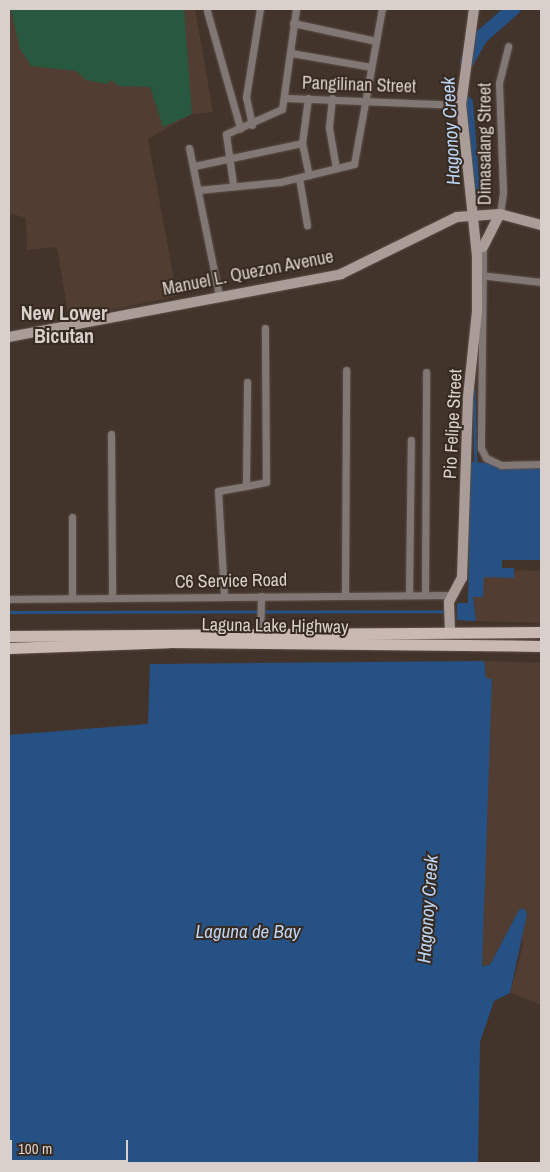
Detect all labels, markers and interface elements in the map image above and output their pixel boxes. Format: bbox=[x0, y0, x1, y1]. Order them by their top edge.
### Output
street label: Pangilinan Street bbox=[302, 72, 416, 98]
water label: Hagonoy Creek bbox=[437, 76, 465, 186]
street label: Dimasalang Street bbox=[474, 83, 496, 205]
street label: Manuel L. Quezon Avenue bbox=[160, 246, 336, 300]
district label: New Lower Bicutan bbox=[21, 301, 107, 348]
street label: Pio Felipe Street bbox=[439, 368, 467, 480]
street label: C6 Service Road bbox=[175, 569, 287, 593]
street label: Laguna Lake Highway bbox=[201, 614, 349, 638]
water label: Hagonoy Creek bbox=[413, 854, 443, 964]
water label: Laguna de Bay bbox=[196, 921, 300, 943]
scale bar bbox=[12, 1130, 130, 1162]
text: 100 m bbox=[18, 1138, 52, 1159]

